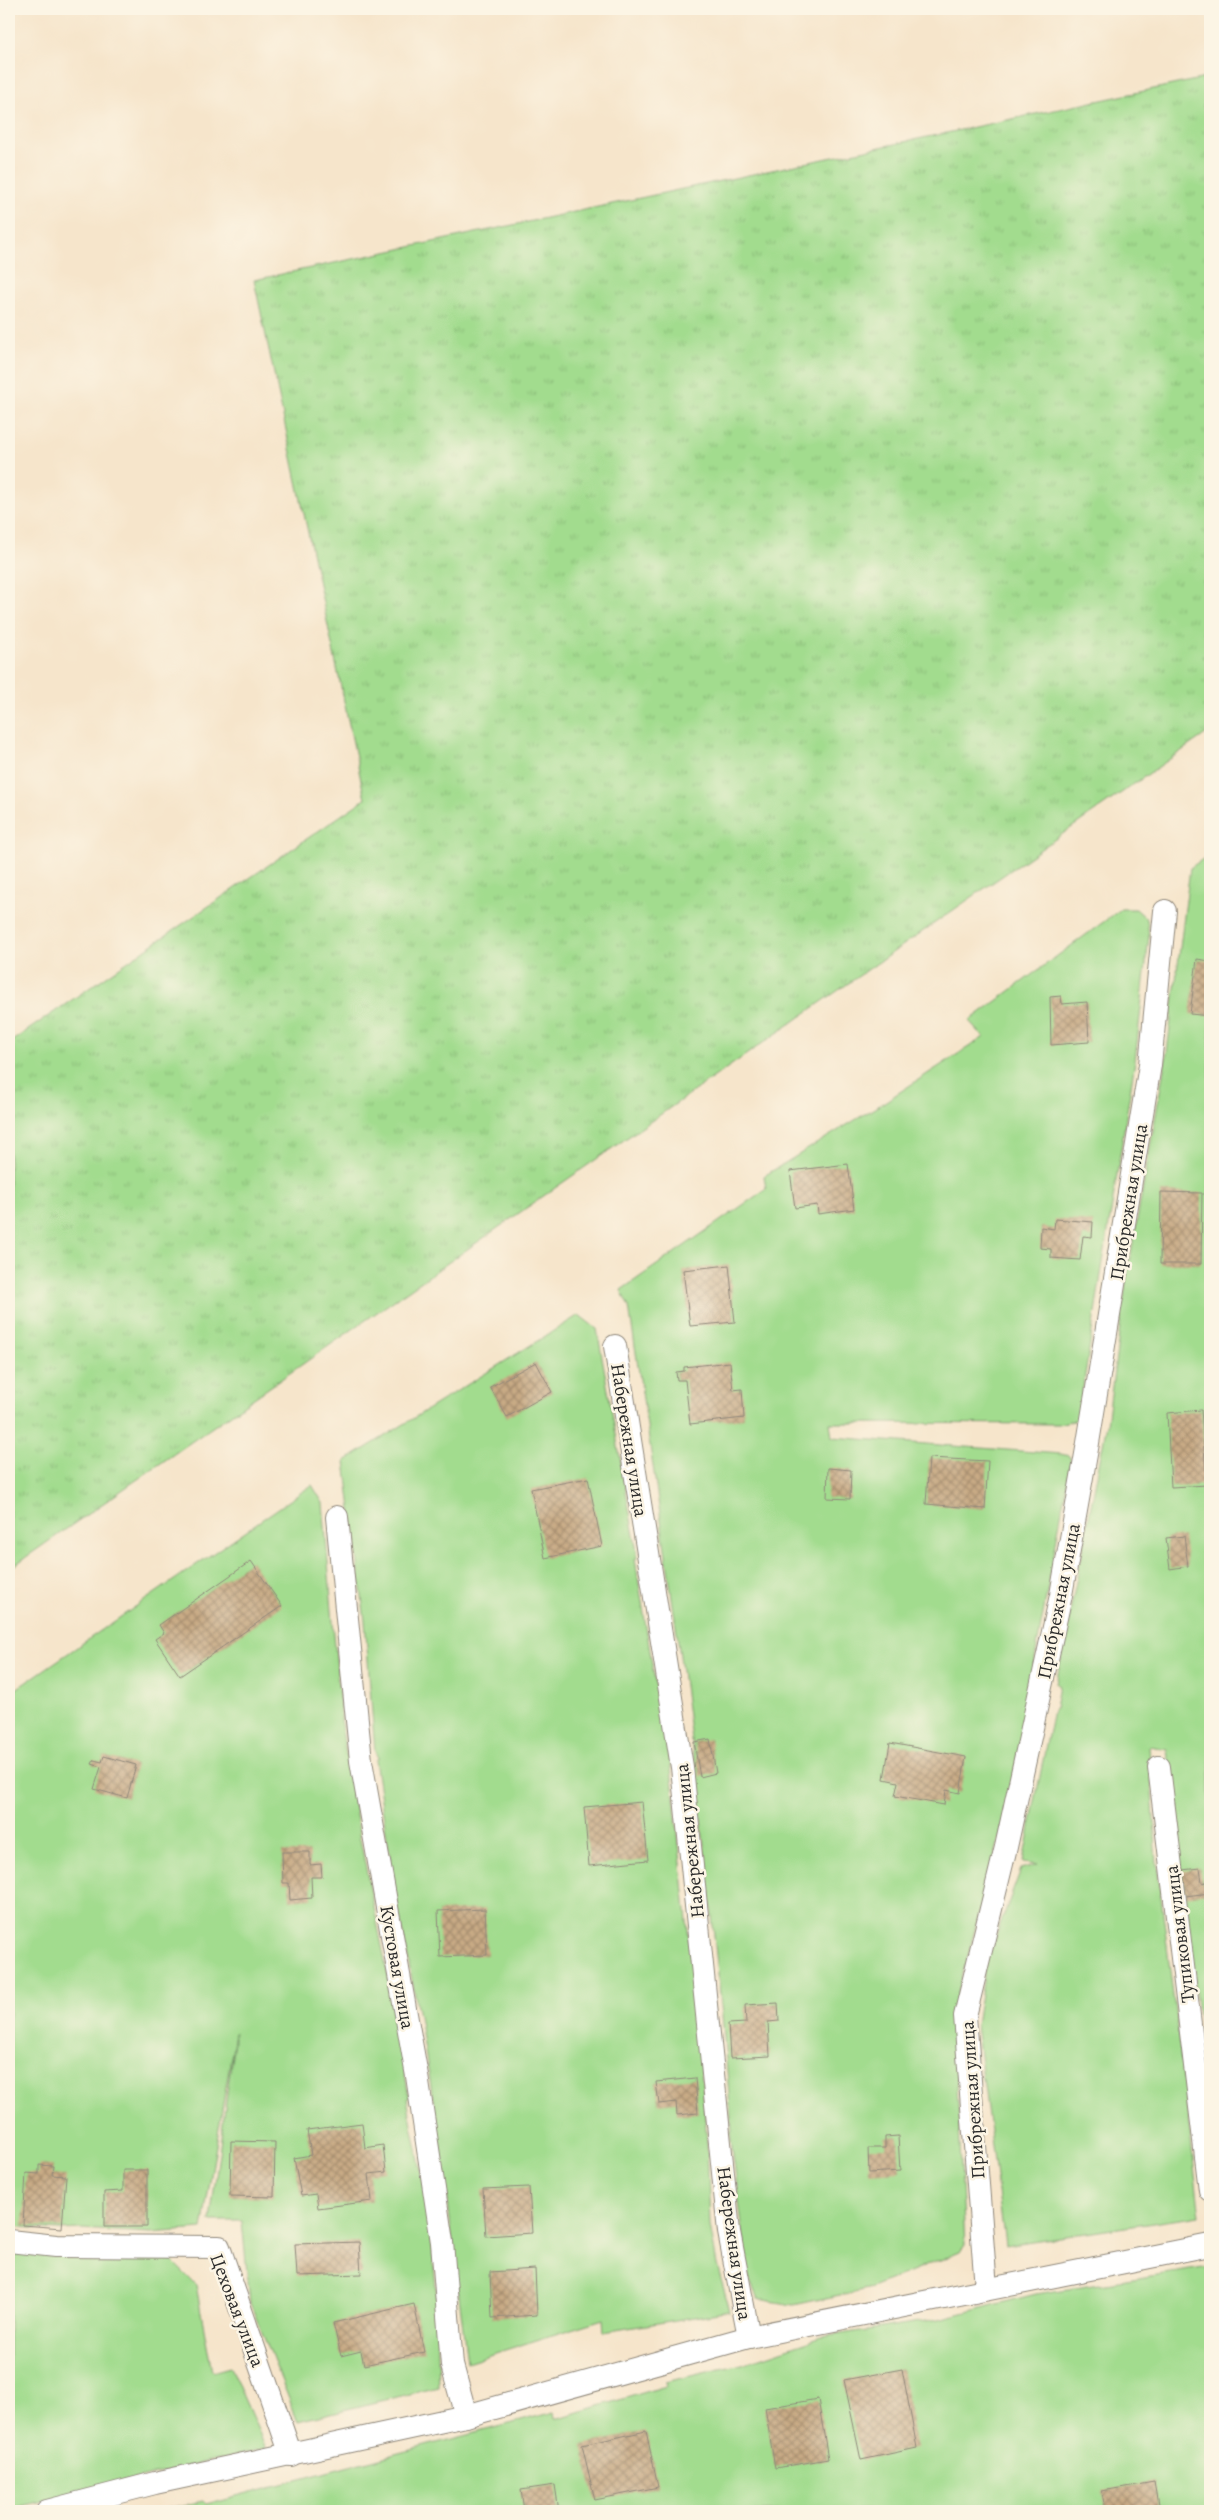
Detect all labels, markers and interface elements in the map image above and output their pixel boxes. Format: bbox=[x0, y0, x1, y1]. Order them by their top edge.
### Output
street label: Прибрежная улица bbox=[1104, 1122, 1154, 1282]
street label: Набережная улица bbox=[604, 1361, 654, 1519]
street label: Прибрежная улица bbox=[1031, 1521, 1087, 1681]
street label: Набережная улица bbox=[669, 1762, 711, 1919]
street label: Тупиковая улица bbox=[1159, 1863, 1201, 2004]
street label: Кустовая улица bbox=[373, 1903, 421, 2031]
street label: Прибрежная улица bbox=[954, 2020, 991, 2180]
street label: Набережная улица bbox=[710, 2164, 758, 2322]
street label: Цеховая улица bbox=[204, 2250, 271, 2371]

